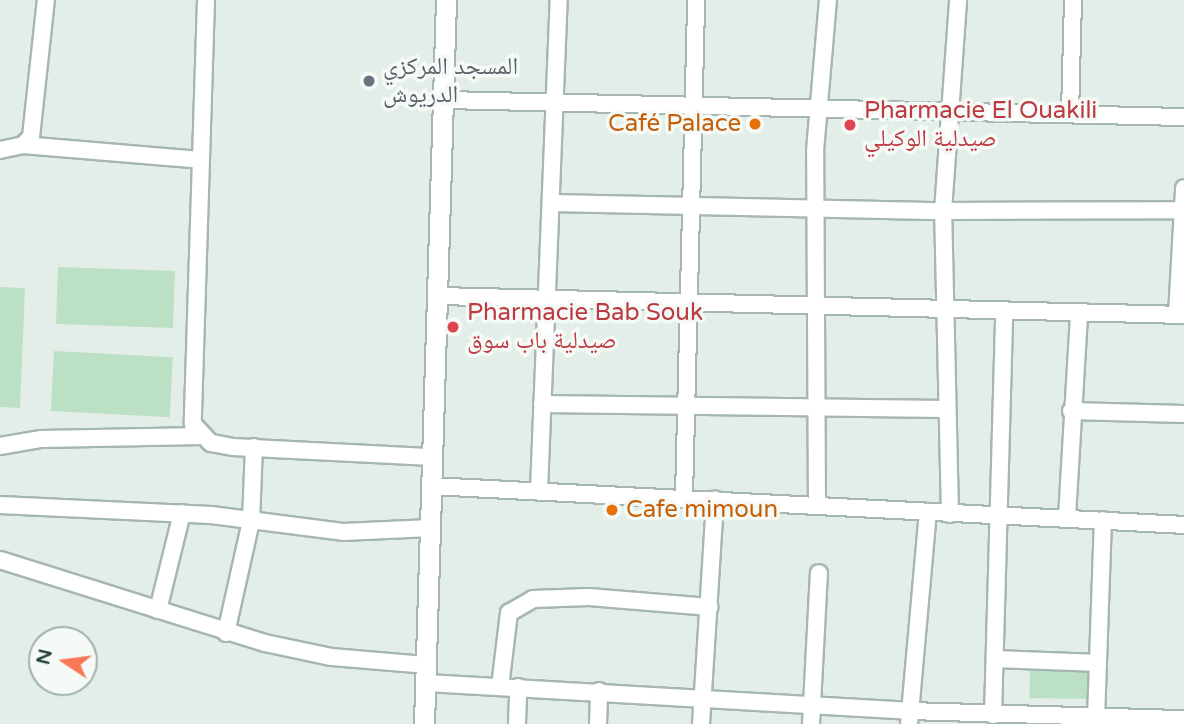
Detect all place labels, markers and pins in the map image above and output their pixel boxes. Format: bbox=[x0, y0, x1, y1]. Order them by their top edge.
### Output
place label: المسجد المركزي الدريوش bbox=[383, 53, 518, 109]
marker: المسجد المركزي الدريوش bbox=[361, 73, 377, 89]
place label: Pharmacie El Ouakili صيدلية الوكيلي bbox=[864, 97, 1097, 153]
place label: Café Palace bbox=[608, 110, 741, 138]
marker: Café Palace bbox=[747, 116, 763, 132]
marker: Pharmacie El Ouakili صيدلية الوكيلي bbox=[842, 117, 858, 133]
place label: Pharmacie Bab Souk صيدلية باب سوق bbox=[467, 299, 703, 355]
marker: Pharmacie Bab Souk صيدلية باب سوق bbox=[445, 319, 461, 335]
place label: Cafe mimoun bbox=[626, 496, 778, 524]
marker: Cafe mimoun bbox=[604, 502, 620, 518]

